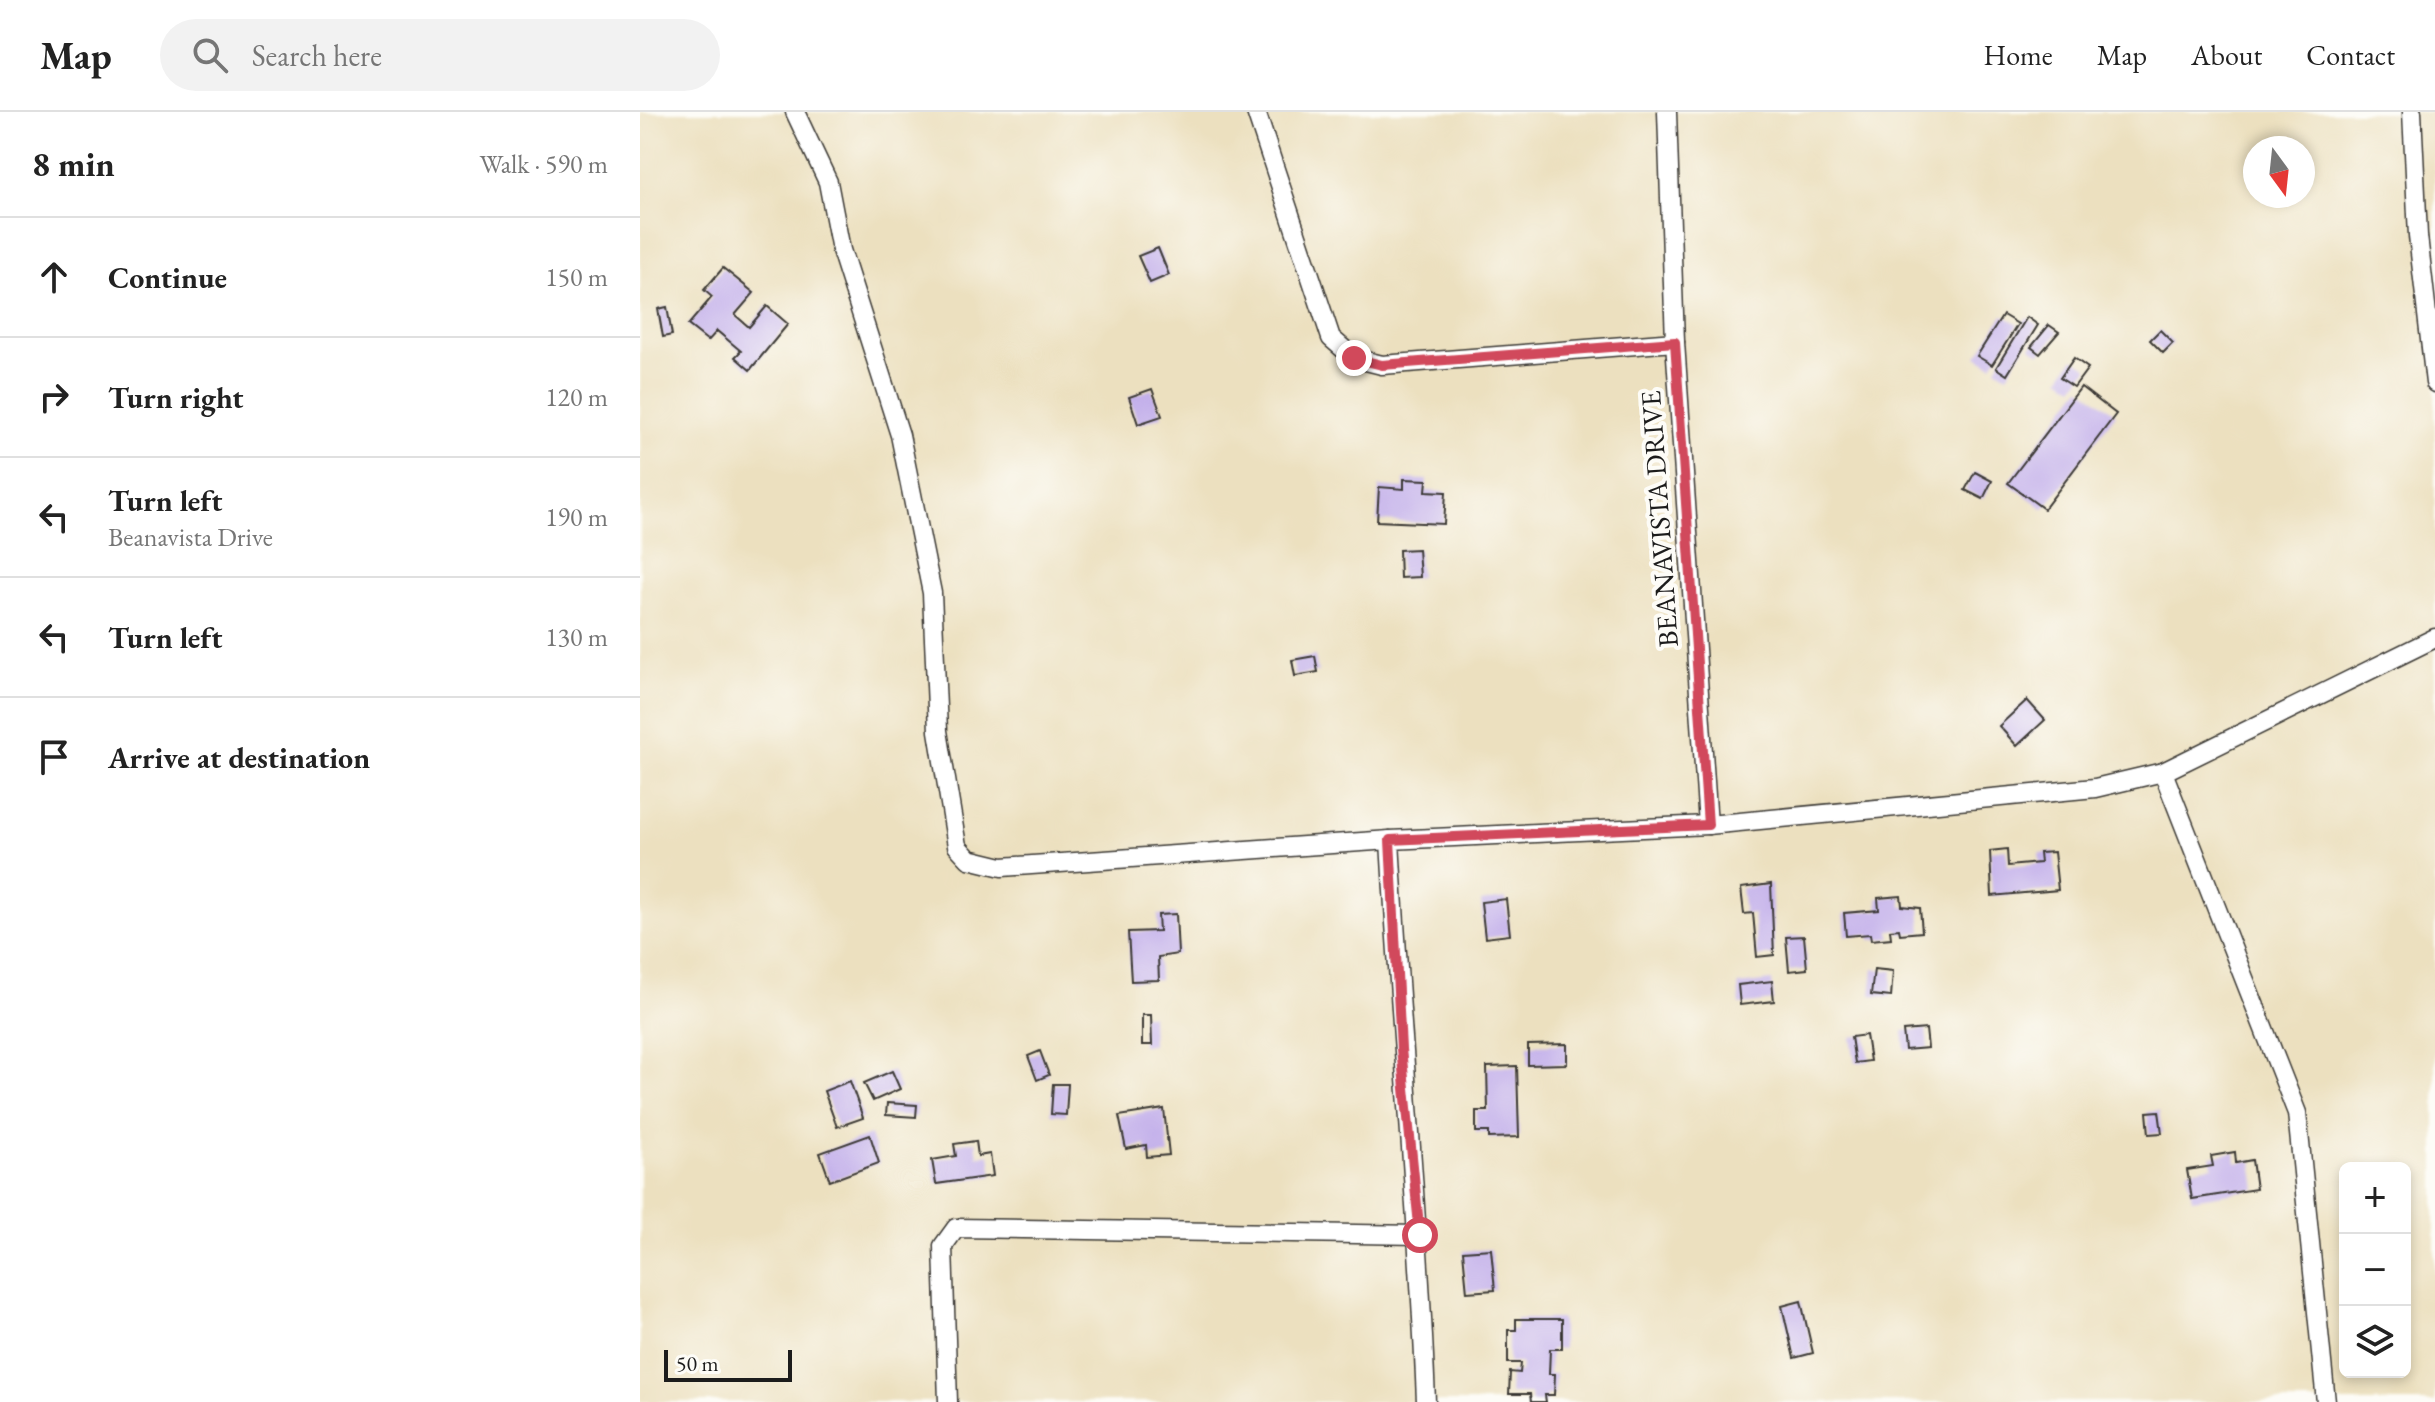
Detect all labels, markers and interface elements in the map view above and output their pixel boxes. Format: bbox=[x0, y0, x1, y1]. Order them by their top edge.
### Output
search box bbox=[160, 19, 720, 91]
text: Map bbox=[40, 31, 112, 80]
icon: search bbox=[188, 33, 232, 77]
text: Search here bbox=[252, 36, 382, 75]
text: Home bbox=[1983, 37, 2053, 73]
text: Map bbox=[2097, 37, 2147, 73]
text: About bbox=[2191, 37, 2262, 73]
text: Contact bbox=[2306, 37, 2395, 73]
north arrow bbox=[2243, 136, 2315, 208]
text: 8 min bbox=[32, 142, 115, 186]
text: Walk · 590 m bbox=[480, 147, 608, 181]
icon: ahead bbox=[32, 255, 76, 299]
text: Continue bbox=[108, 258, 227, 297]
text: 150 m bbox=[545, 260, 608, 294]
route end bbox=[1336, 340, 1372, 376]
icon: right bbox=[32, 375, 76, 419]
text: Turn right bbox=[108, 378, 244, 417]
text: 120 m bbox=[545, 380, 608, 414]
street label: BEANAVISTA DRIVE bbox=[1632, 389, 1686, 649]
text: Turn left bbox=[108, 481, 222, 520]
icon: left bbox=[32, 495, 76, 539]
text: 190 m bbox=[545, 500, 608, 534]
text: Beanavista Drive bbox=[108, 520, 273, 554]
icon: left bbox=[32, 615, 76, 659]
text: Turn left bbox=[108, 618, 222, 657]
text: 130 m bbox=[545, 620, 608, 654]
icon: arrive bbox=[32, 735, 76, 779]
text: Arrive at destination bbox=[108, 738, 370, 777]
map controls bbox=[2339, 1162, 2411, 1378]
button: + bbox=[2339, 1162, 2411, 1234]
route start bbox=[1402, 1217, 1438, 1253]
button: − bbox=[2339, 1234, 2411, 1306]
button: layers bbox=[2339, 1306, 2411, 1378]
scale bar bbox=[664, 1346, 792, 1382]
text: 50 m bbox=[676, 1349, 719, 1378]

